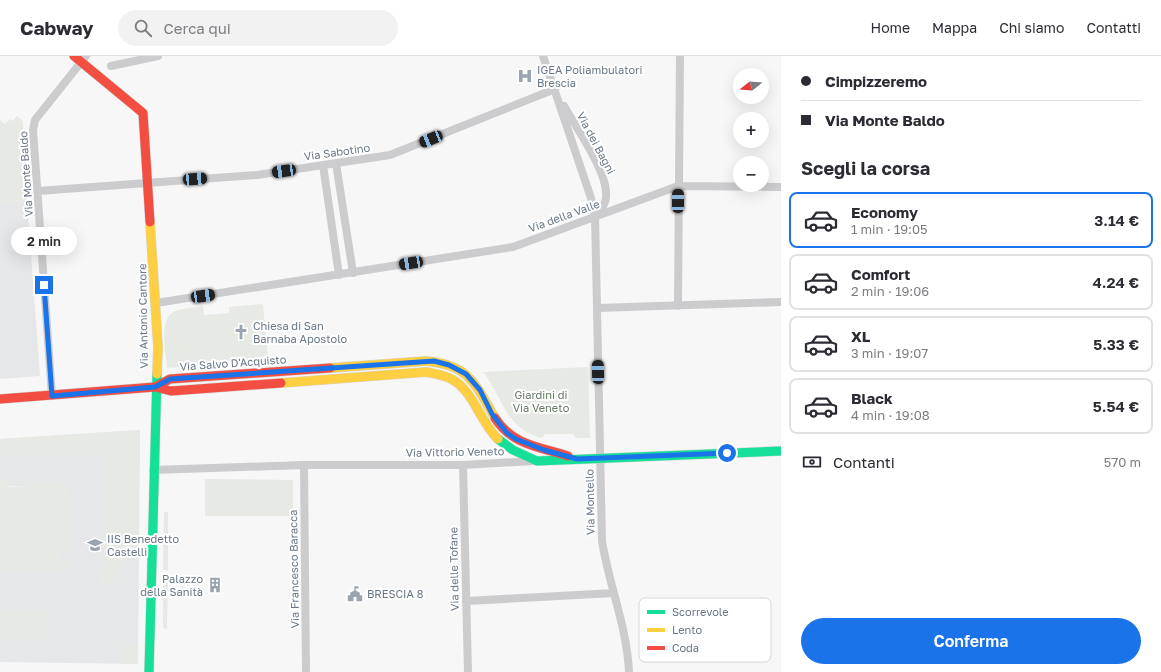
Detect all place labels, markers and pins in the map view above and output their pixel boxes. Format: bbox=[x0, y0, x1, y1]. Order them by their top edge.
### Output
place label: IGEA Poliambulatori Brescia bbox=[537, 63, 642, 89]
hospital icon: IGEA Poliambulatori Brescia bbox=[516, 67, 534, 85]
place label: Chiesa di San Barnaba Apostolo bbox=[253, 319, 348, 345]
church icon: Chiesa di San Barnaba Apostolo bbox=[232, 323, 250, 341]
place label: IIS Benedetto Castelli bbox=[107, 532, 179, 558]
school or university icon: IIS Benedetto Castelli bbox=[86, 536, 104, 554]
place label: Palazzo della Sanità bbox=[140, 572, 203, 598]
building icon: Palazzo della Sanità bbox=[206, 576, 224, 594]
public building icon: BRESCIA 8 bbox=[346, 585, 364, 603]
place label: BRESCIA 8 bbox=[367, 587, 424, 600]

